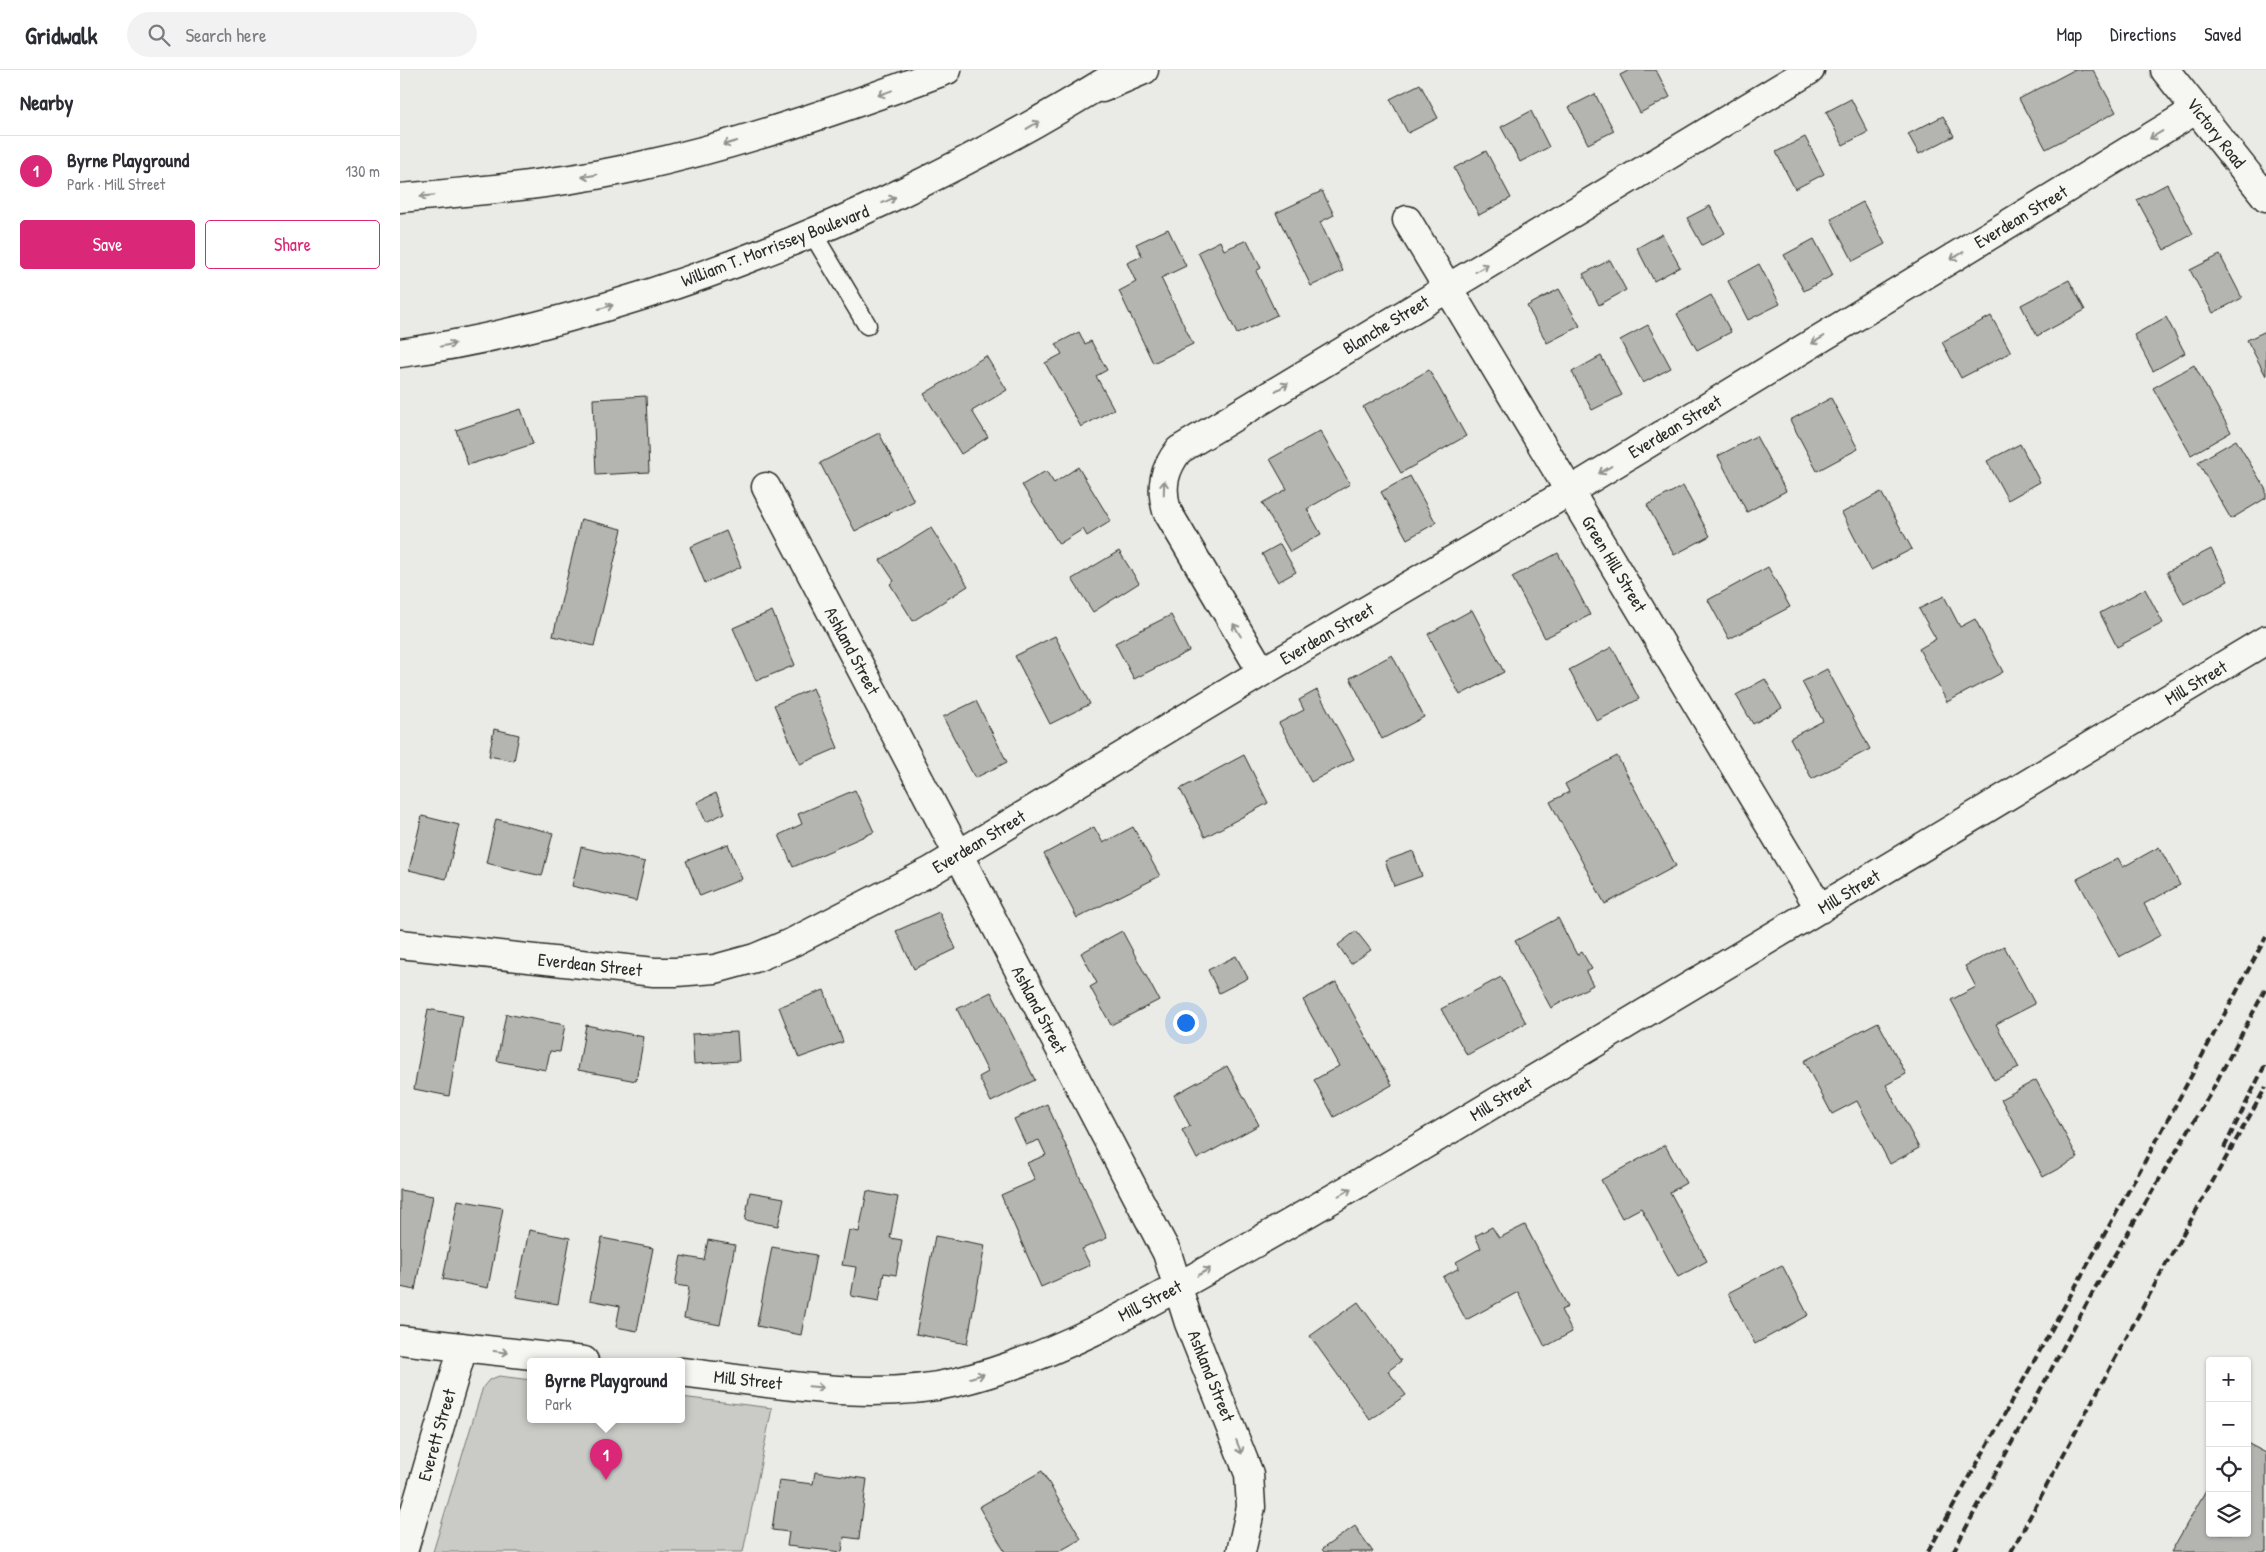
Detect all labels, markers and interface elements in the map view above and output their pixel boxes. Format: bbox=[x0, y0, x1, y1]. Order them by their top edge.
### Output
search box bbox=[127, 12, 477, 57]
text: Gridwalk bbox=[25, 19, 97, 51]
icon: search bbox=[145, 21, 173, 49]
text: Search here bbox=[185, 22, 267, 48]
text: Map bbox=[2057, 22, 2082, 47]
text: Directions bbox=[2110, 22, 2176, 47]
text: Saved bbox=[2204, 22, 2241, 47]
text: Nearby bbox=[20, 88, 73, 117]
one-way arrow bbox=[877, 89, 893, 98]
street label: Victory Road bbox=[2181, 92, 2252, 173]
one-way arrow bbox=[1025, 120, 1039, 130]
one-way arrow bbox=[2149, 130, 2163, 140]
one-way arrow bbox=[722, 138, 738, 148]
text: Byrne Playground bbox=[67, 147, 189, 173]
text: 1 bbox=[33, 160, 39, 182]
text: 130 m bbox=[345, 160, 380, 182]
one-way arrow bbox=[581, 171, 597, 181]
text: Park · Mill Street bbox=[67, 173, 165, 195]
street label: Everdean Street bbox=[1969, 178, 2073, 254]
one-way arrow bbox=[420, 191, 436, 200]
one-way arrow bbox=[881, 195, 896, 204]
street label: William T. Morrissey Boulevard bbox=[677, 198, 872, 293]
button: Save bbox=[20, 220, 195, 269]
button: Share bbox=[205, 220, 380, 269]
one-way arrow bbox=[1951, 251, 1965, 261]
one-way arrow bbox=[1474, 262, 1488, 272]
street label: Blanche Street bbox=[1338, 288, 1434, 360]
one-way arrow bbox=[598, 301, 614, 311]
one-way arrow bbox=[1812, 336, 1826, 346]
one-way arrow bbox=[440, 340, 456, 350]
one-way arrow bbox=[1275, 382, 1289, 392]
street label: Everdean Street bbox=[1623, 388, 1727, 464]
one-way arrow bbox=[1598, 466, 1612, 476]
one-way arrow bbox=[1159, 480, 1168, 496]
street label: Green Hill Street bbox=[1576, 511, 1653, 617]
street label: Everdean Street bbox=[1275, 596, 1379, 671]
street label: Ashland Street bbox=[819, 602, 886, 700]
one-way arrow bbox=[1231, 624, 1241, 638]
street label: Mill Street bbox=[2160, 654, 2232, 711]
street label: Everdean Street bbox=[927, 803, 1031, 879]
street label: Mill Street bbox=[1813, 863, 1885, 920]
street label: Everdean Street bbox=[537, 947, 644, 982]
street label: Ashland Street bbox=[1006, 961, 1073, 1059]
your location bbox=[1173, 1010, 1199, 1036]
street label: Mill Street bbox=[1465, 1070, 1537, 1127]
one-way arrow bbox=[1337, 1186, 1352, 1196]
one-way arrow bbox=[1196, 1267, 1211, 1277]
street label: Mill Street bbox=[1114, 1273, 1187, 1327]
street label: Ashland Street bbox=[1182, 1326, 1241, 1426]
one-way arrow bbox=[492, 1347, 508, 1357]
map controls bbox=[2206, 1357, 2251, 1537]
button: + bbox=[2206, 1357, 2251, 1402]
popup bbox=[527, 1358, 685, 1423]
street label: Mill Street bbox=[713, 1363, 784, 1396]
text: Byrne Playground bbox=[545, 1367, 667, 1393]
one-way arrow bbox=[969, 1371, 985, 1381]
one-way arrow bbox=[808, 1382, 824, 1392]
street label: Everett Street bbox=[411, 1385, 462, 1484]
text: Park bbox=[545, 1393, 572, 1415]
button: − bbox=[2206, 1402, 2251, 1447]
pin: 1 bbox=[590, 1439, 622, 1480]
one-way arrow bbox=[1235, 1439, 1244, 1454]
button: locate bbox=[2206, 1447, 2251, 1492]
button: layers bbox=[2206, 1492, 2251, 1537]

